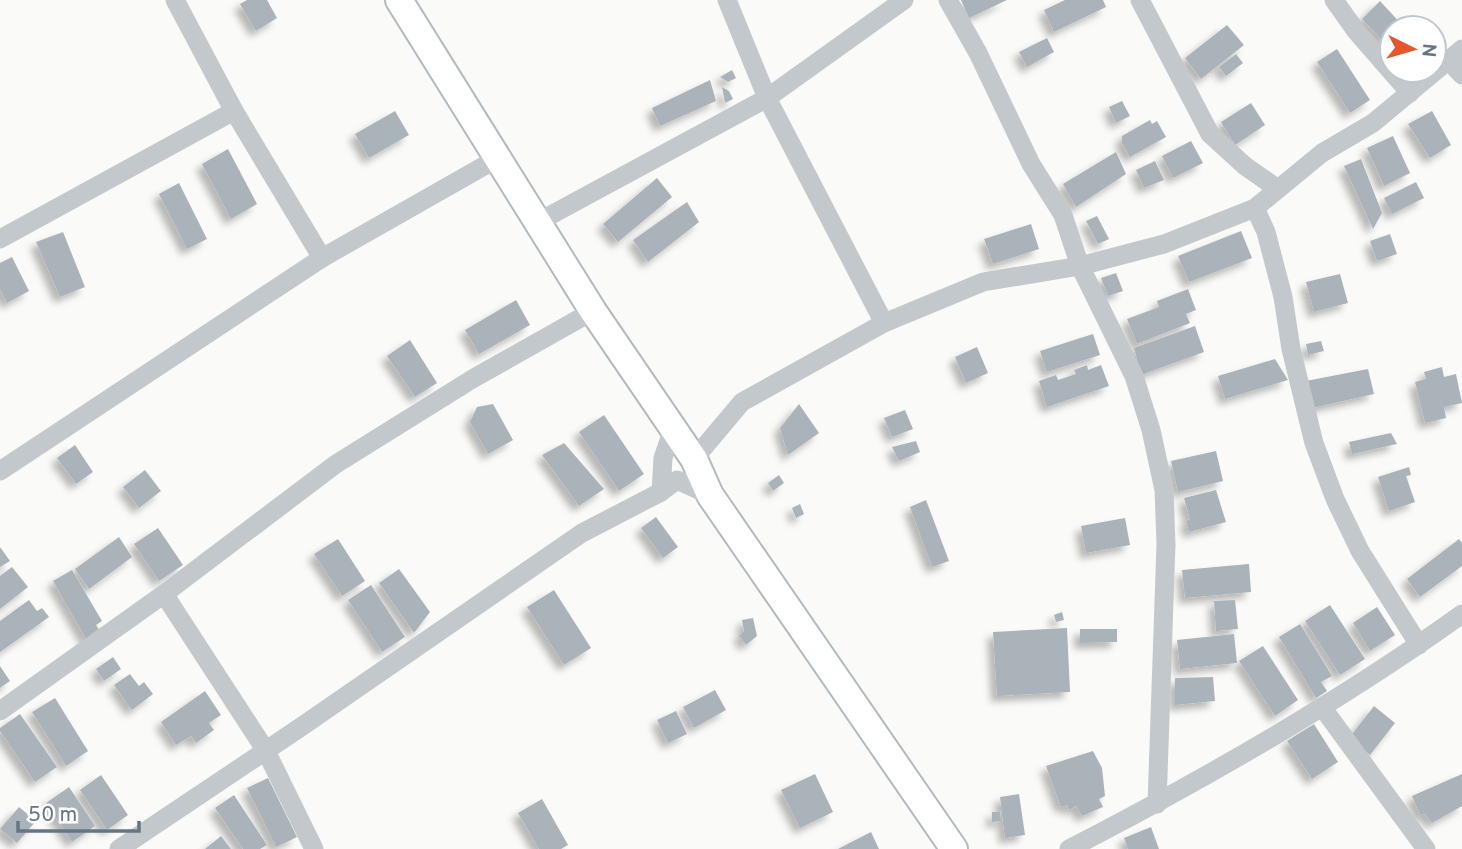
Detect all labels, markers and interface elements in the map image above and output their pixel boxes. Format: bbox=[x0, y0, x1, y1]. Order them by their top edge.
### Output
north arrow bbox=[1378, 14, 1448, 84]
text: N bbox=[1415, 42, 1440, 58]
scale bar bbox=[18, 790, 138, 834]
text: 50 m bbox=[28, 802, 77, 829]

